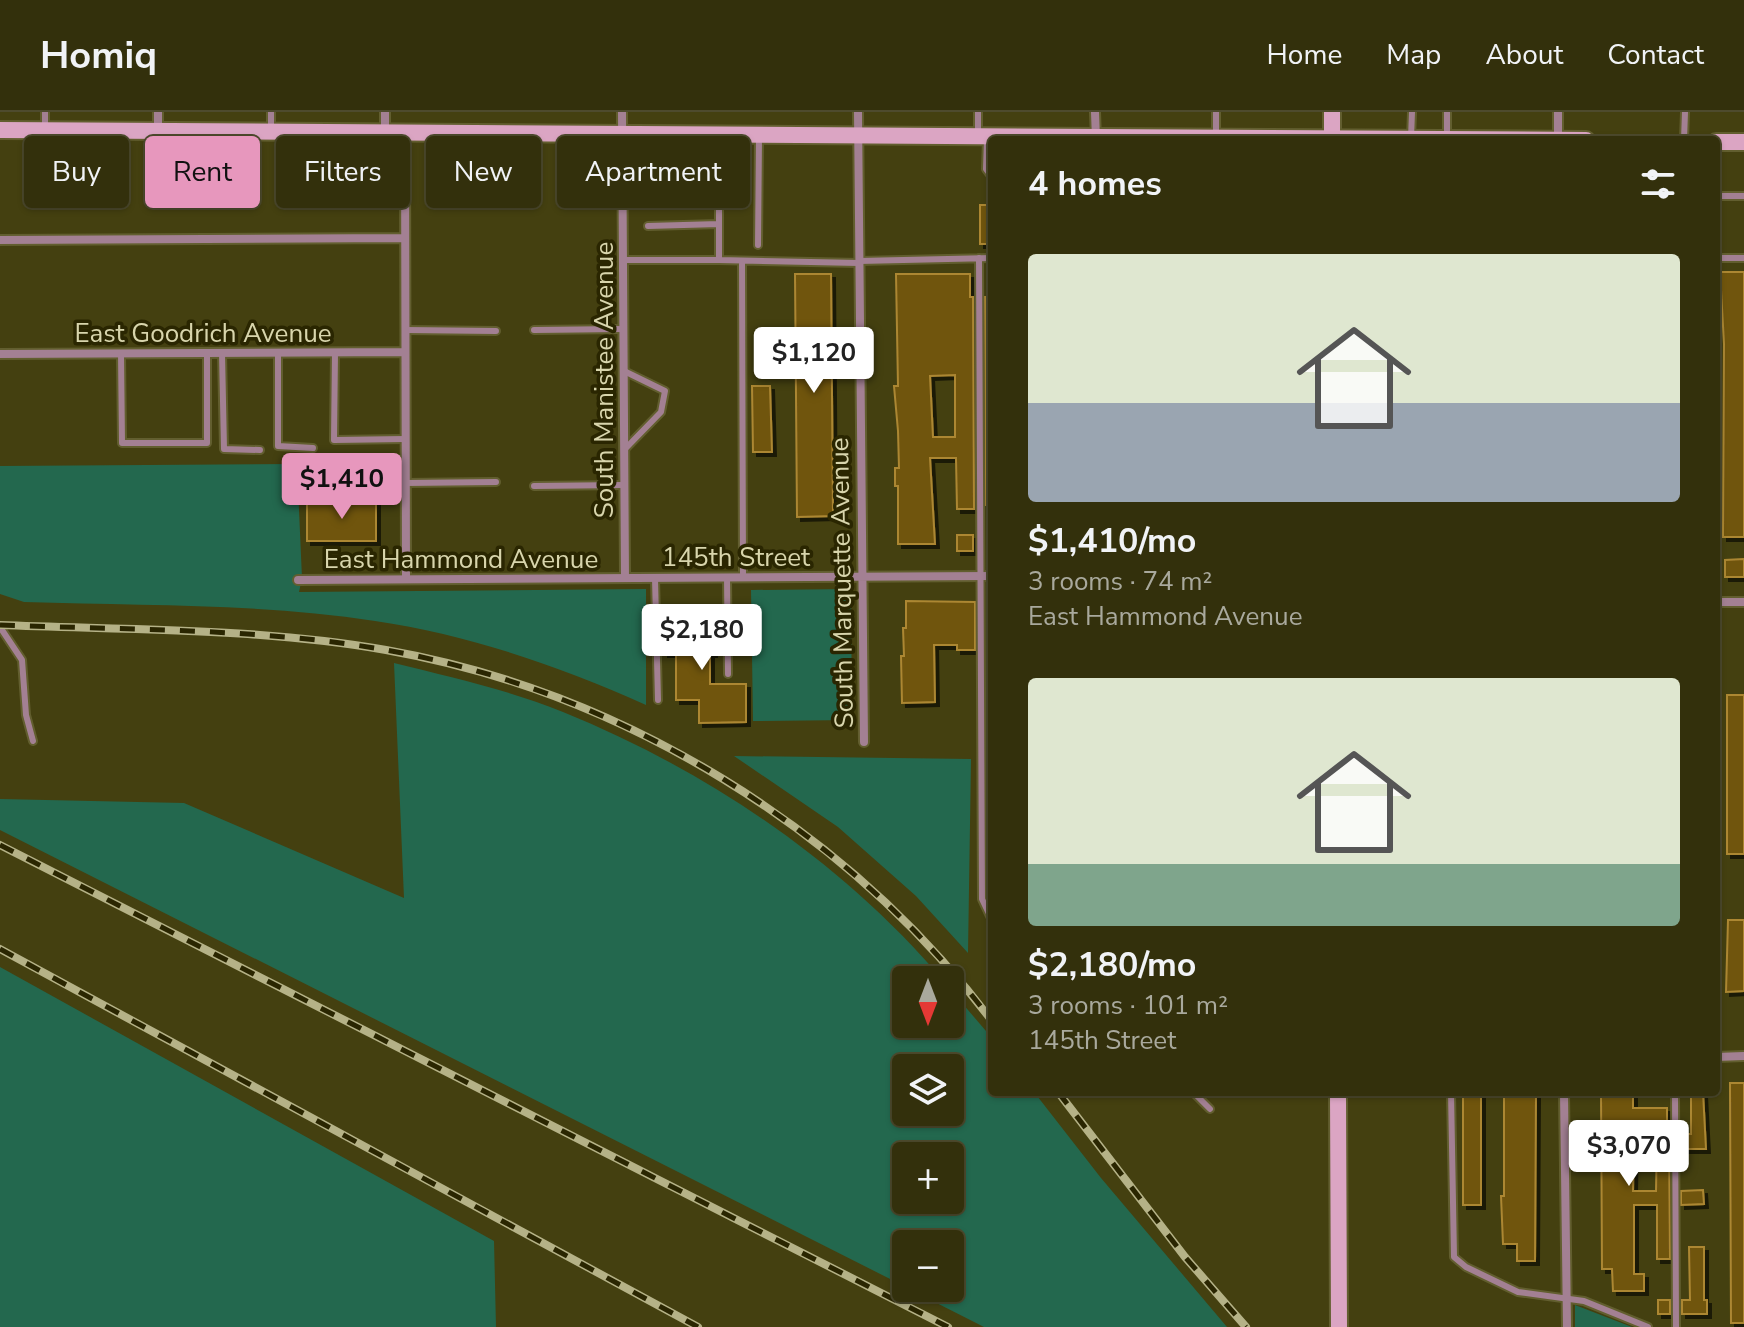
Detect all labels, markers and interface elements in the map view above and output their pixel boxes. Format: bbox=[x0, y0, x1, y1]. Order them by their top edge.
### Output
text: Homiq bbox=[40, 30, 157, 81]
text: Home bbox=[1267, 36, 1342, 74]
text: Map bbox=[1386, 36, 1441, 74]
text: About bbox=[1485, 36, 1563, 74]
text: Contact bbox=[1607, 36, 1704, 74]
chip: Buy bbox=[24, 136, 129, 208]
chip: Rent bbox=[145, 136, 260, 208]
chip: Filters bbox=[276, 136, 410, 208]
chip: New bbox=[426, 136, 541, 208]
chip: Apartment bbox=[557, 136, 750, 208]
text: 4 homes bbox=[1028, 161, 1162, 207]
icon: filters bbox=[1636, 162, 1680, 206]
street label: South Manistee Avenue bbox=[587, 242, 622, 518]
icon: home bbox=[1282, 306, 1426, 450]
street label: East Goodrich Avenue bbox=[74, 316, 332, 351]
pin: $1,120 bbox=[749, 327, 879, 395]
text: $1,120 bbox=[772, 335, 856, 370]
street label: South Marquette Avenue bbox=[822, 437, 862, 729]
pin: $1,410 bbox=[277, 453, 407, 521]
text: $1,410 bbox=[300, 461, 384, 496]
text: $1,410/mo bbox=[1028, 518, 1196, 564]
street label: 145th Street bbox=[662, 540, 811, 575]
street label: East Hammond Avenue bbox=[324, 542, 598, 577]
text: 3 rooms · 74 m² bbox=[1028, 564, 1212, 599]
text: East Hammond Avenue bbox=[1028, 599, 1303, 634]
pin: $2,180 bbox=[637, 604, 767, 672]
text: $2,180 bbox=[660, 612, 744, 647]
icon: home bbox=[1282, 730, 1426, 874]
text: $2,180/mo bbox=[1028, 942, 1196, 988]
north arrow bbox=[892, 966, 964, 1038]
map controls bbox=[892, 966, 964, 1302]
text: 3 rooms · 101 m² bbox=[1028, 988, 1228, 1023]
text: 145th Street bbox=[1028, 1023, 1176, 1058]
button: layers bbox=[892, 1054, 964, 1126]
pin: $3,070 bbox=[1564, 1120, 1694, 1188]
text: $3,070 bbox=[1587, 1128, 1671, 1163]
button: + bbox=[892, 1142, 964, 1214]
button: − bbox=[892, 1230, 964, 1302]

